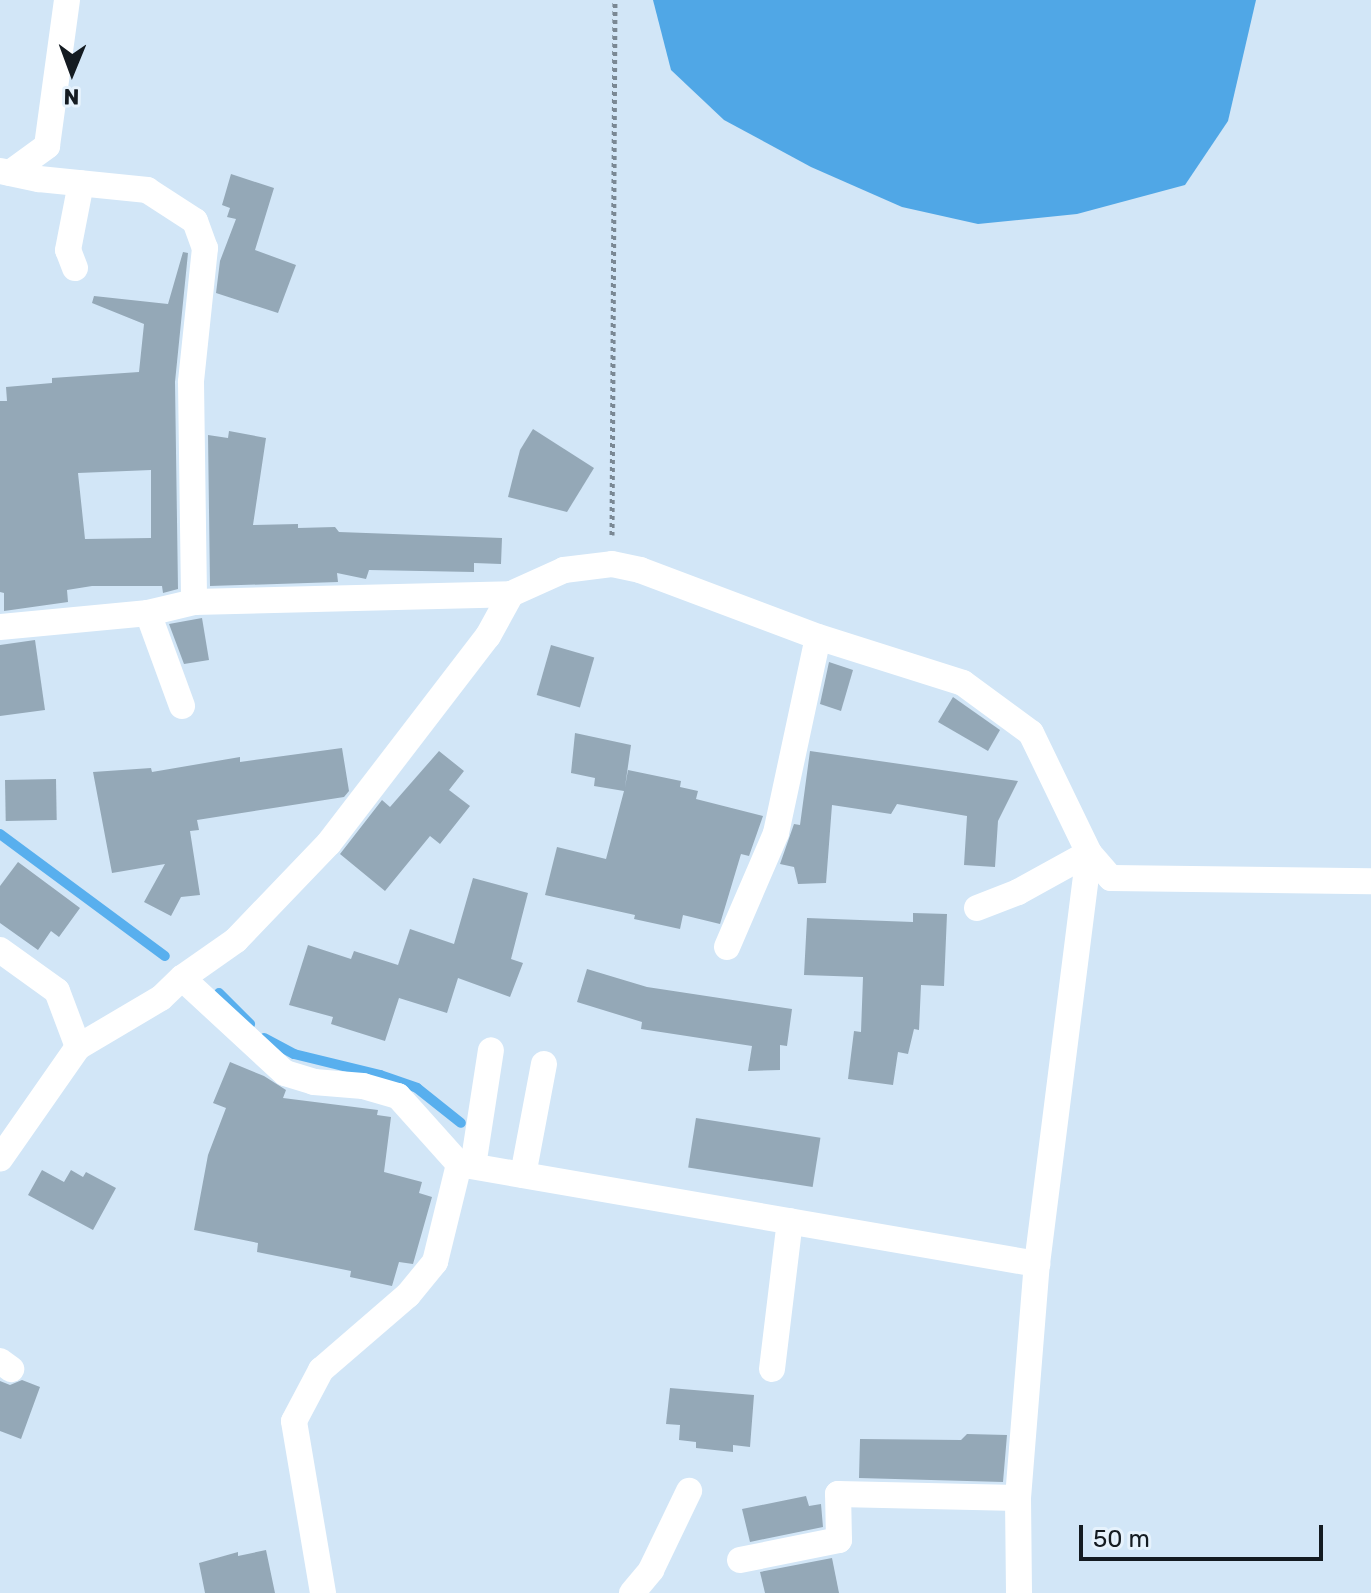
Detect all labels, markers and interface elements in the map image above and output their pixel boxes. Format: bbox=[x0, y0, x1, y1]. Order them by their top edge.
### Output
north arrow bbox=[32, 32, 112, 112]
text: N bbox=[63, 83, 80, 110]
scale bar bbox=[1083, 1509, 1327, 1559]
text: 50 m bbox=[1093, 1525, 1150, 1553]

